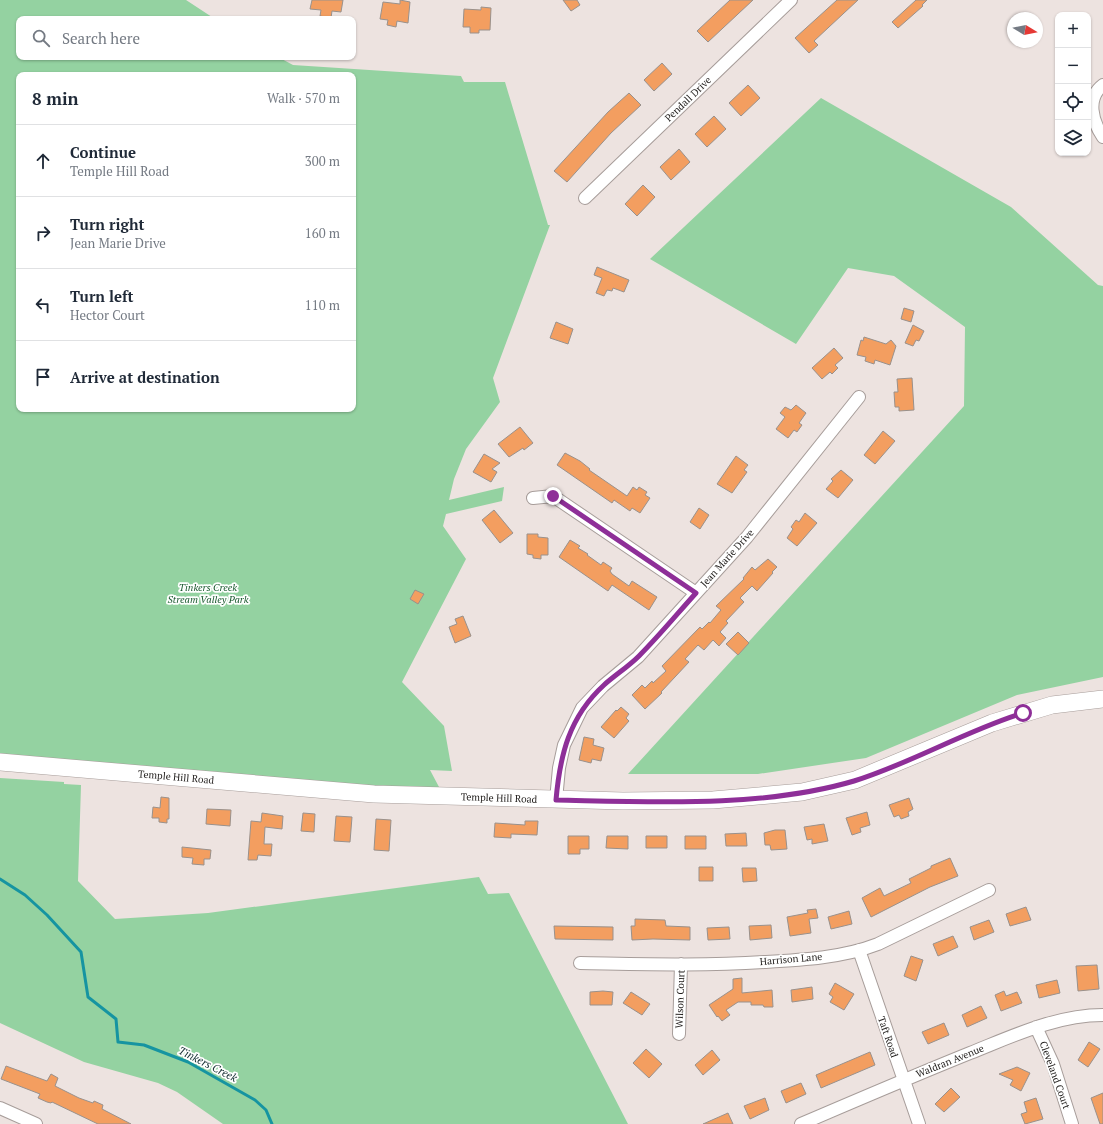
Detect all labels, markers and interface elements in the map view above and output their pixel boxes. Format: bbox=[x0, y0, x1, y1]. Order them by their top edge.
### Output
north arrow bbox=[1007, 12, 1043, 48]
map controls bbox=[1055, 12, 1091, 156]
button: + bbox=[1055, 12, 1091, 48]
search box bbox=[16, 16, 356, 60]
icon: search bbox=[30, 27, 52, 49]
text: Search here bbox=[62, 28, 140, 48]
button: − bbox=[1055, 48, 1091, 84]
street label: Pendall Drive bbox=[662, 74, 714, 124]
button: locate bbox=[1055, 84, 1091, 120]
text: 8 min bbox=[32, 87, 79, 110]
text: Walk · 570 m bbox=[267, 89, 340, 107]
button: layers bbox=[1055, 120, 1091, 156]
text: Continue bbox=[70, 142, 136, 162]
icon: ahead bbox=[32, 150, 54, 172]
text: 300 m bbox=[305, 152, 340, 170]
text: Temple Hill Road bbox=[70, 162, 169, 180]
text: Turn right bbox=[70, 214, 145, 234]
icon: right bbox=[32, 222, 54, 244]
text: 160 m bbox=[305, 224, 340, 242]
text: Jean Marie Drive bbox=[70, 234, 166, 252]
text: Turn left bbox=[70, 286, 134, 306]
icon: left bbox=[32, 294, 54, 316]
text: 110 m bbox=[305, 296, 340, 314]
text: Hector Court bbox=[70, 306, 145, 324]
icon: arrive bbox=[32, 366, 54, 388]
text: Arrive at destination bbox=[70, 367, 220, 387]
route end bbox=[544, 487, 562, 505]
street label: Jean Marie Drive bbox=[697, 526, 757, 590]
park label: Tinkers Creek Stream Valley Park bbox=[168, 581, 249, 606]
route start bbox=[1014, 704, 1032, 722]
street label: Temple Hill Road bbox=[137, 767, 215, 787]
street label: Temple Hill Road bbox=[461, 790, 538, 806]
street label: Harrison Lane bbox=[759, 950, 823, 968]
street label: Wilson Court bbox=[672, 969, 688, 1029]
street label: Taft Road bbox=[875, 1015, 901, 1060]
street label: Cleveland Court bbox=[1037, 1039, 1073, 1111]
street label: Waldran Avenue bbox=[914, 1041, 986, 1081]
water label: Tinkers Creek bbox=[176, 1043, 240, 1085]

